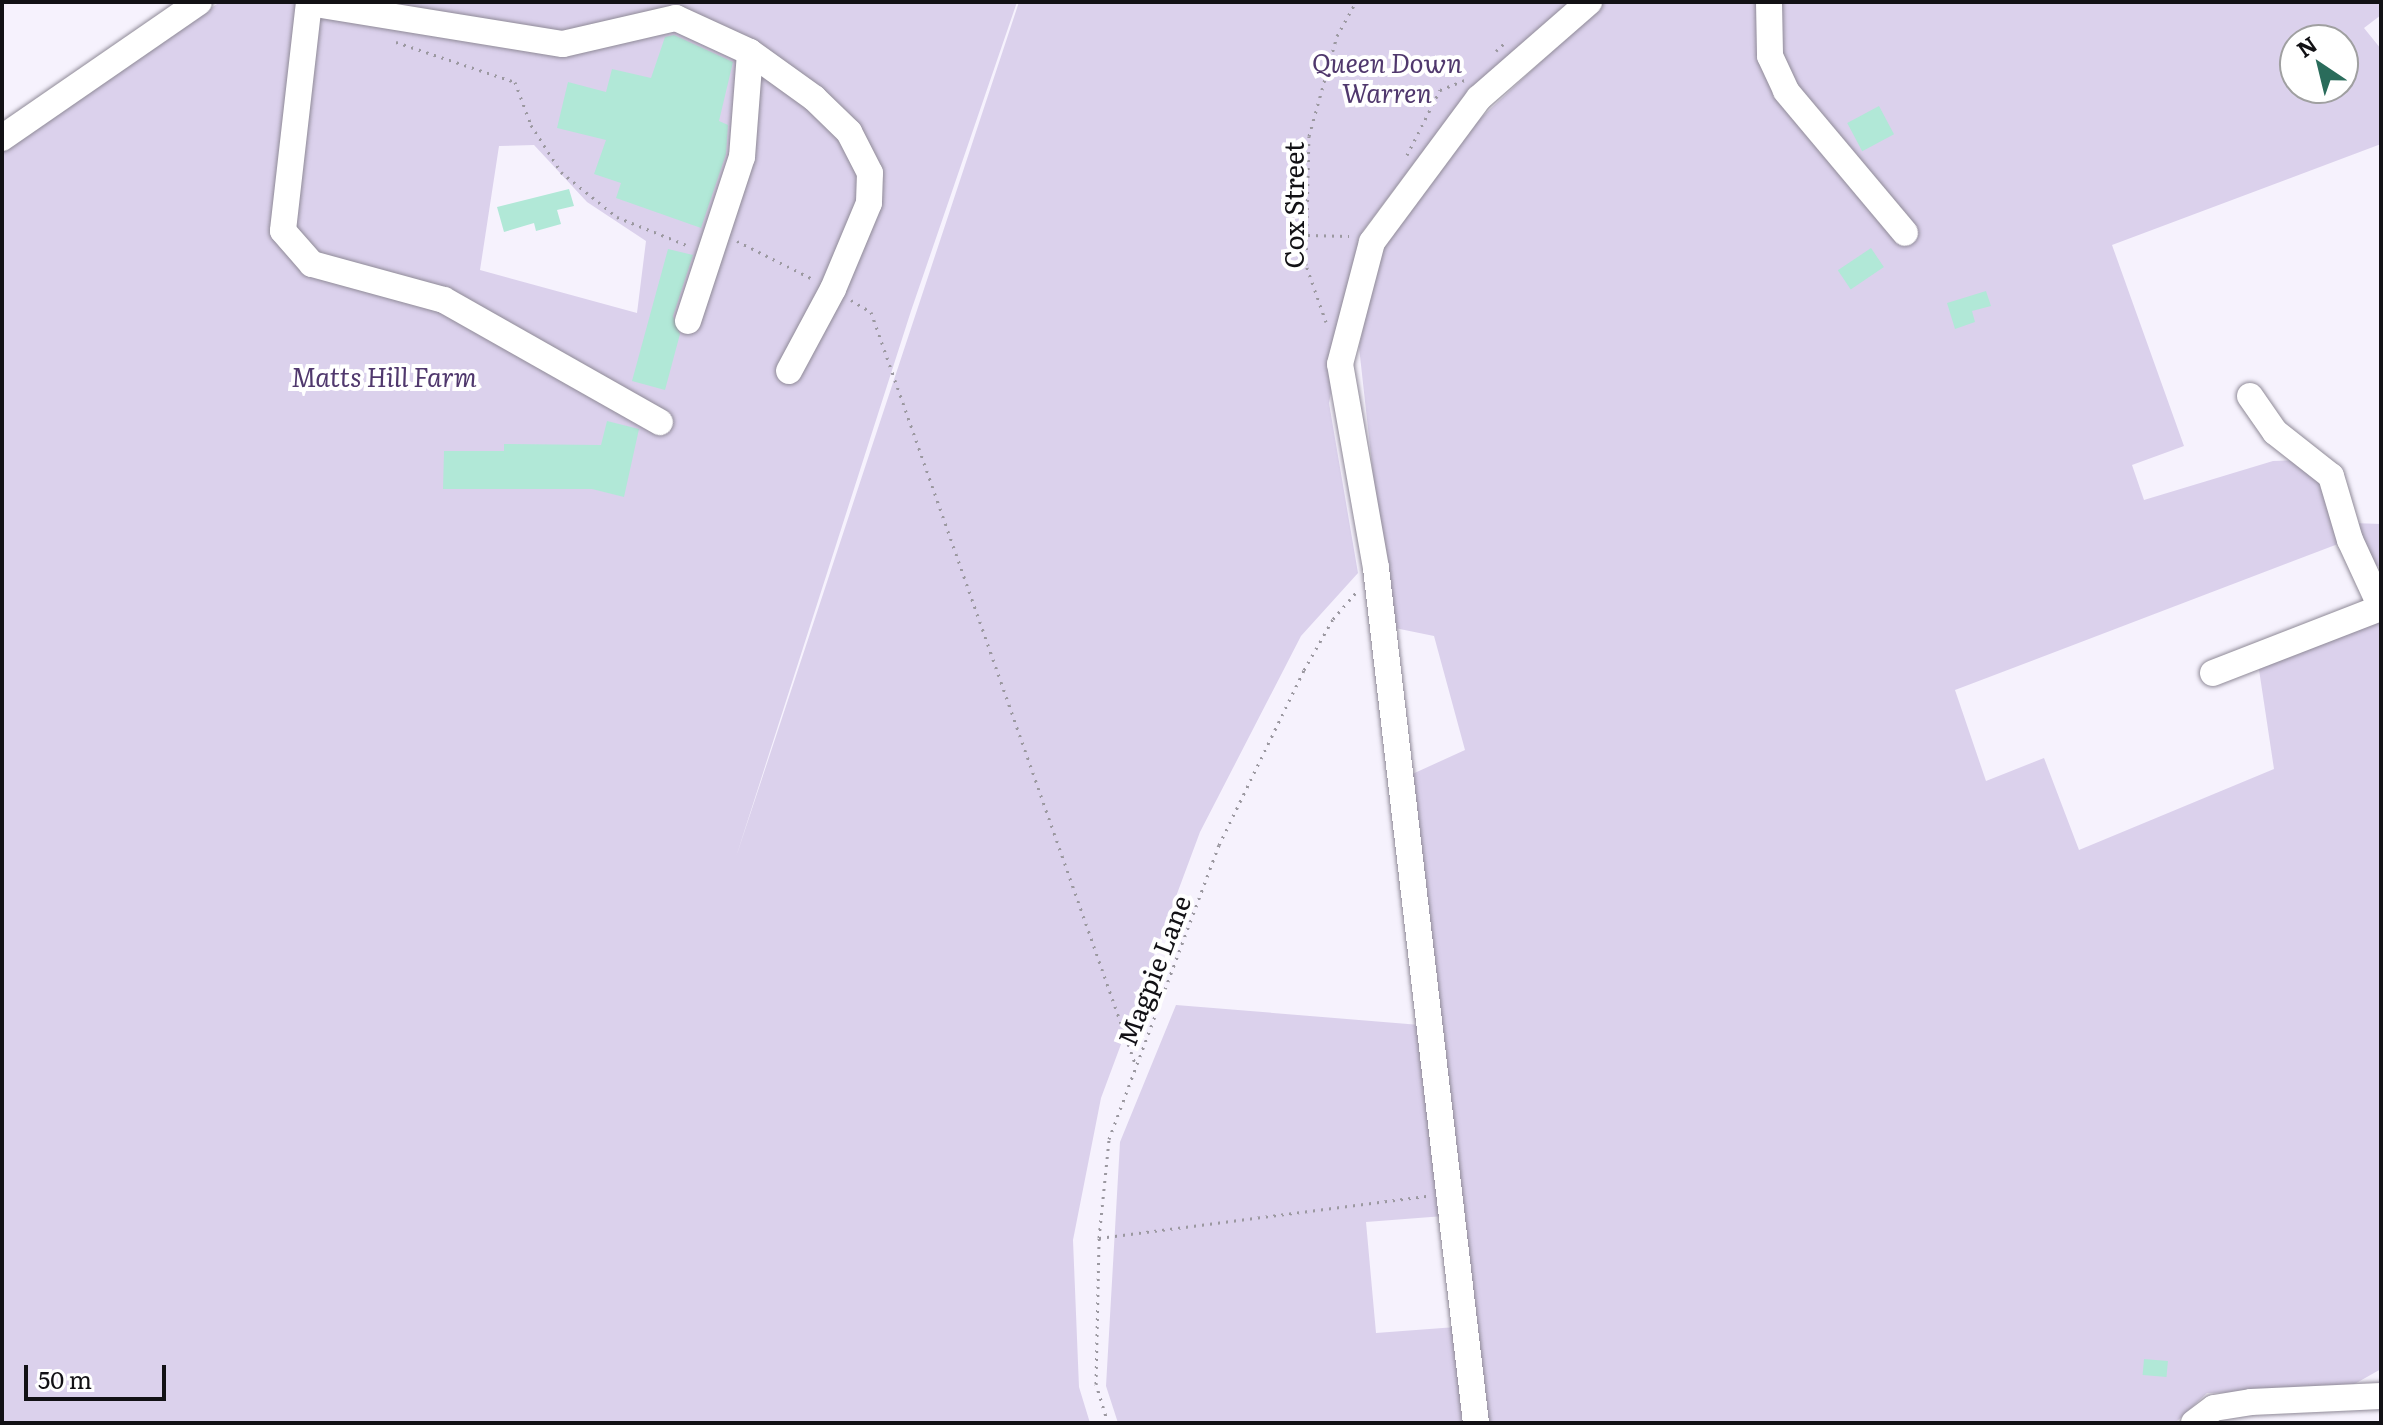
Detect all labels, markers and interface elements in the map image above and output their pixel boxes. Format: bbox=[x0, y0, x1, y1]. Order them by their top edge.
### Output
north arrow bbox=[2279, 24, 2359, 104]
text: N bbox=[2289, 27, 2323, 64]
park label: Queen Down Warren bbox=[1312, 46, 1462, 108]
street label: Cox Street bbox=[1277, 141, 1309, 269]
park label: Matts Hill Farm bbox=[291, 360, 477, 392]
street label: Magpie Lane bbox=[1110, 890, 1196, 1050]
scale bar bbox=[28, 1349, 170, 1399]
text: 50 m bbox=[38, 1361, 92, 1396]

